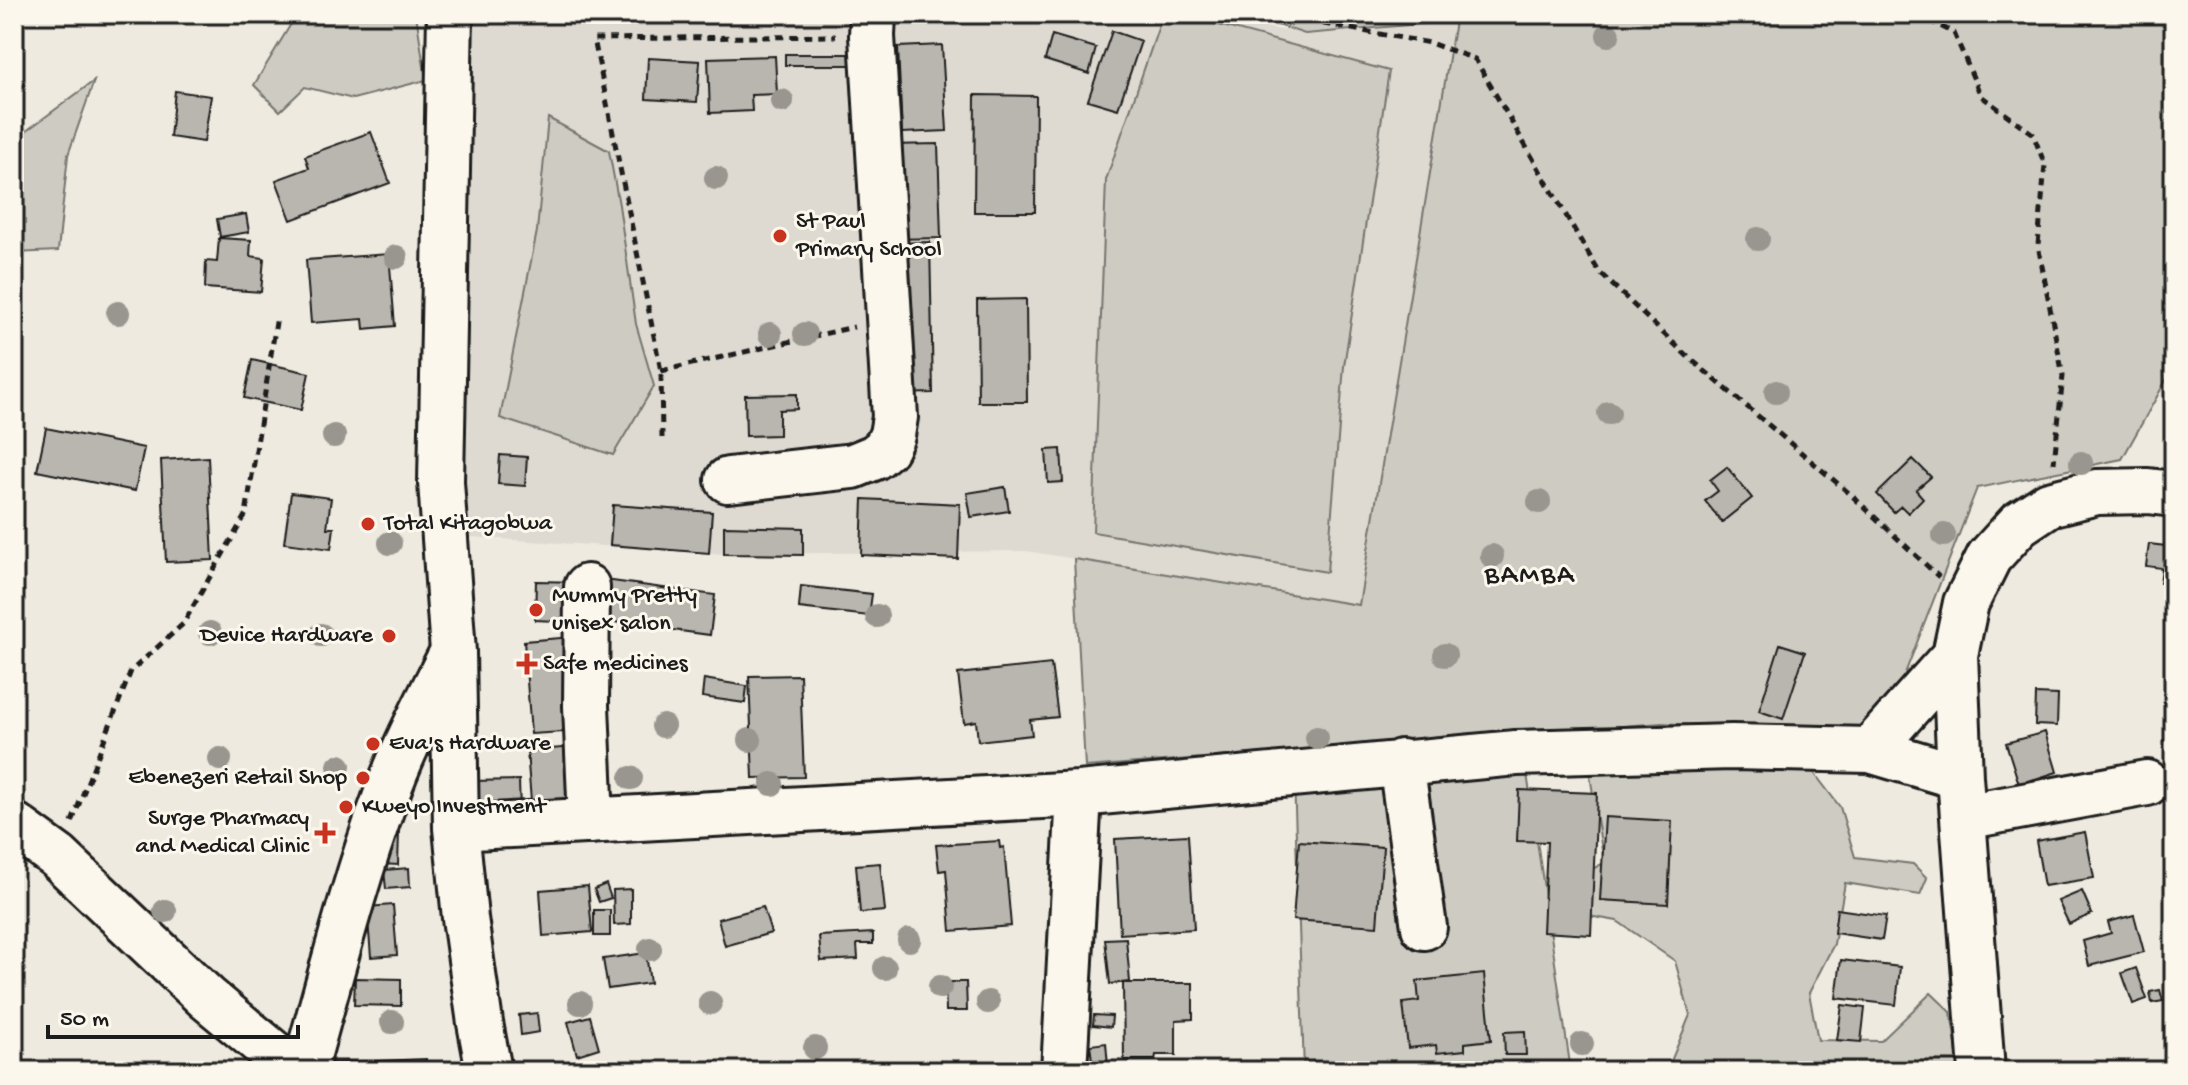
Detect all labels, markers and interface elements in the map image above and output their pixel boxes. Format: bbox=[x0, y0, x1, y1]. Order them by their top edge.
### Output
place label: St Paul Primary School bbox=[795, 208, 942, 265]
marker: St Paul Primary School bbox=[771, 227, 789, 245]
place label: Total Kitagobwa bbox=[382, 510, 553, 539]
marker: Total Kitagobwa bbox=[359, 515, 377, 533]
district label: BAMBA bbox=[1483, 560, 1576, 593]
place label: Mummy Pretty unisex salon bbox=[552, 582, 697, 639]
marker: Mummy Pretty unisex salon bbox=[527, 601, 545, 619]
place label: Device Hardware bbox=[199, 622, 374, 651]
marker: Device Hardware bbox=[380, 627, 398, 645]
place label: Safe medicines bbox=[543, 650, 689, 679]
marker: Safe medicines bbox=[518, 655, 536, 673]
place label: Eva's Hardware bbox=[389, 730, 551, 759]
marker: Eva's Hardware bbox=[364, 735, 382, 753]
place label: Ebenezeri Retail Shop bbox=[128, 764, 347, 793]
marker: Ebenezeri Retail Shop bbox=[354, 769, 372, 787]
place label: Kweyo Investment bbox=[362, 793, 548, 822]
marker: Kweyo Investment bbox=[337, 798, 355, 816]
place label: Surge Pharmacy and Medical Clinic bbox=[136, 805, 310, 862]
marker: Surge Pharmacy and Medical Clinic bbox=[316, 824, 334, 842]
scale bar bbox=[48, 989, 298, 1039]
text: 50 m bbox=[60, 1006, 109, 1035]

